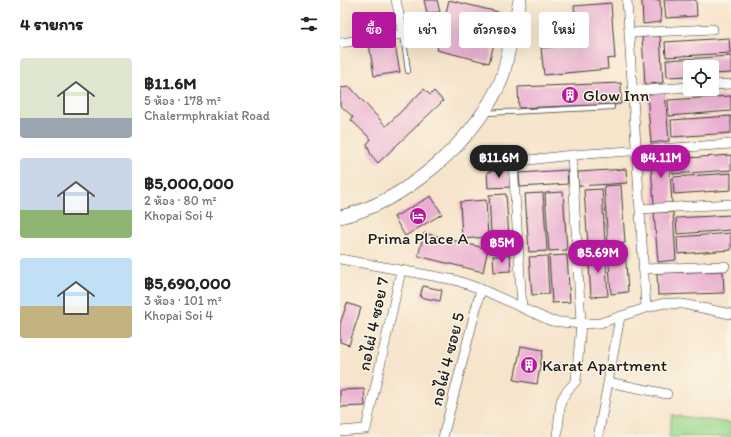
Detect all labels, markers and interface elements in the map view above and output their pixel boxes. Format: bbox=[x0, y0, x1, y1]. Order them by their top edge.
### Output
chip: ซื้อ bbox=[352, 12, 396, 48]
chip: เช่า bbox=[404, 12, 451, 48]
chip: ตัวกรอง bbox=[459, 12, 531, 48]
chip: ใหม่ bbox=[539, 12, 589, 48]
icon: filters bbox=[298, 13, 320, 35]
text: 4 รายการ bbox=[20, 14, 83, 34]
map controls bbox=[683, 60, 719, 96]
button: locate bbox=[683, 60, 719, 96]
text: ฿11.6M bbox=[144, 73, 197, 93]
icon: home bbox=[52, 74, 100, 122]
building icon: Glow Inn bbox=[560, 85, 580, 105]
place label: Glow Inn bbox=[583, 85, 650, 105]
text: 5 ห้อง · 178 m² bbox=[144, 93, 221, 108]
text: Chalermphrakiat Road bbox=[144, 108, 270, 123]
pin: ฿11.6M bbox=[466, 145, 532, 179]
pin: ฿4.11M bbox=[628, 145, 694, 179]
text: ฿11.6M bbox=[479, 150, 519, 165]
text: ฿4.11M bbox=[640, 150, 682, 165]
text: ฿5,000,000 bbox=[144, 173, 234, 193]
icon: home bbox=[52, 174, 100, 222]
text: 2 ห้อง · 80 m² bbox=[144, 193, 217, 208]
hotel icon: Prima Place A bbox=[408, 206, 428, 226]
text: Khopai Soi 4 bbox=[144, 208, 213, 223]
place label: Prima Place A bbox=[368, 228, 469, 248]
pin: ฿5M bbox=[483, 230, 521, 264]
text: ฿5M bbox=[490, 235, 514, 250]
pin: ฿5.69M bbox=[565, 240, 631, 274]
text: ฿5.69M bbox=[577, 245, 619, 260]
text: ฿5,690,000 bbox=[144, 273, 231, 293]
icon: home bbox=[52, 274, 100, 322]
street label: กอไผ่ 4 ซอย 7 bbox=[353, 275, 393, 373]
text: 3 ห้อง · 101 m² bbox=[144, 293, 222, 308]
text: Khopai Soi 4 bbox=[144, 308, 213, 323]
street label: กอไผ่ 4 ซอย 5 bbox=[426, 310, 468, 408]
building icon: Karat Apartment bbox=[519, 355, 539, 375]
place label: Karat Apartment bbox=[542, 355, 668, 375]

